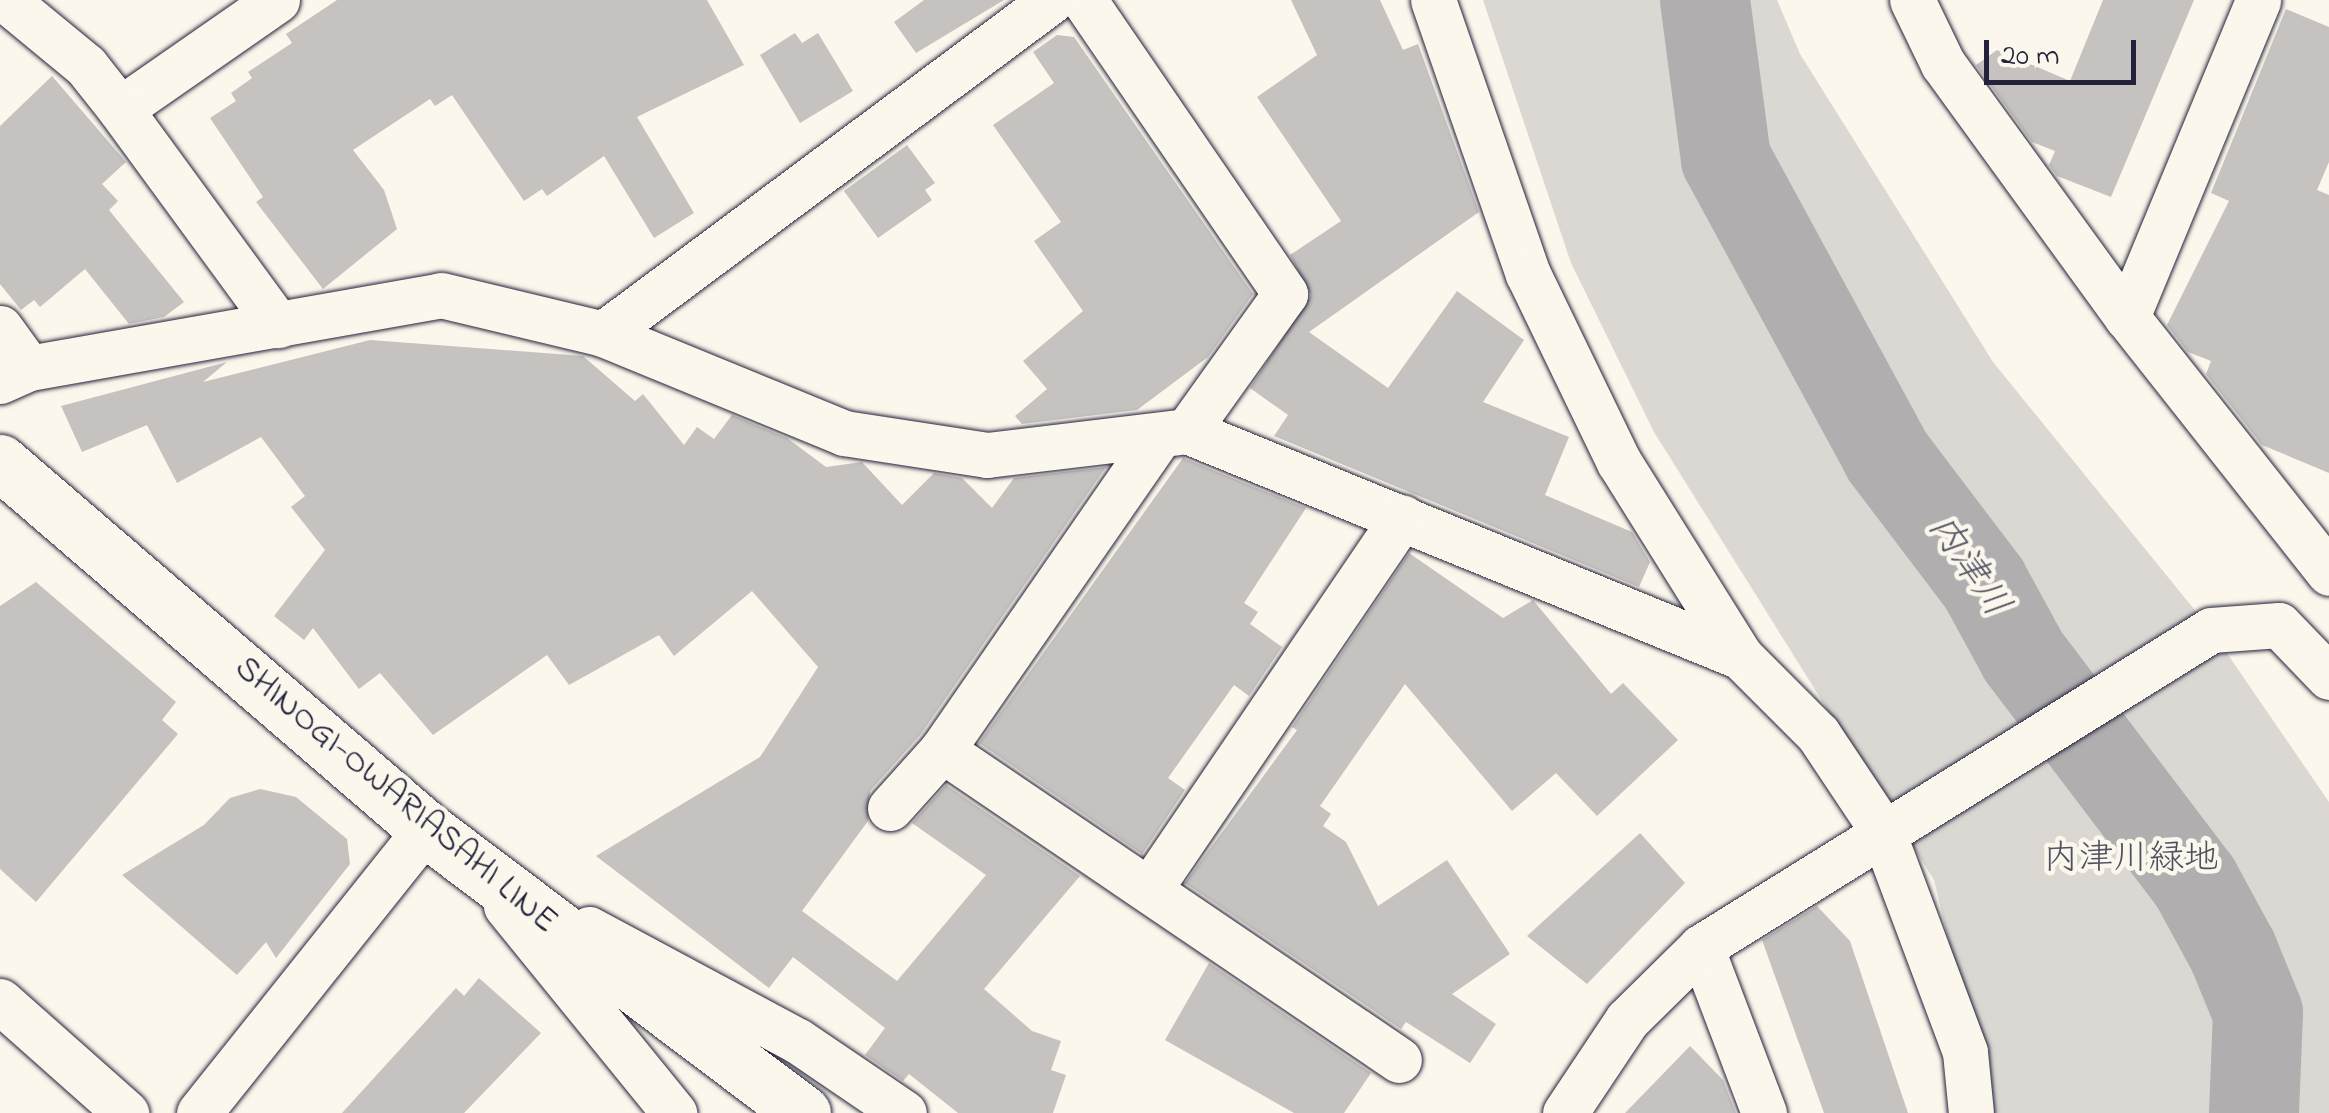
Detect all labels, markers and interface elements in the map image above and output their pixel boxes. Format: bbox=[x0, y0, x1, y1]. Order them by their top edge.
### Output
scale bar bbox=[1989, 20, 2142, 82]
text: 20 m bbox=[2001, 35, 2060, 79]
water label: 内津川 bbox=[1916, 507, 2018, 627]
street label: SHINOGI-OWARIASAHI LINE bbox=[225, 648, 565, 944]
park label: 内津川緑地 bbox=[2044, 839, 2218, 881]

